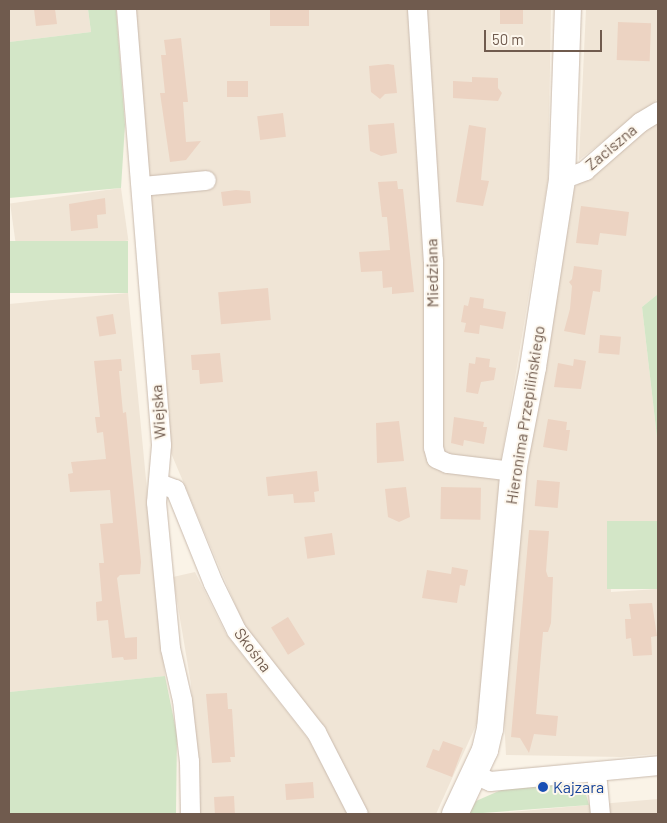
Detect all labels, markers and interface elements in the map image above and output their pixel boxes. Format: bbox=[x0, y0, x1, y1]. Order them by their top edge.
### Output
scale bar bbox=[487, 20, 604, 52]
text: 50 m bbox=[492, 30, 524, 48]
street label: Zaciszna bbox=[581, 120, 641, 174]
street label: Miedziana bbox=[422, 238, 442, 308]
street label: Hieronima Przepilińskiego bbox=[501, 324, 549, 506]
street label: Wiejska bbox=[147, 384, 169, 440]
street label: Skośna bbox=[230, 624, 276, 676]
place label: Kajzara bbox=[553, 777, 604, 797]
marker: Kajzara bbox=[537, 781, 549, 793]

